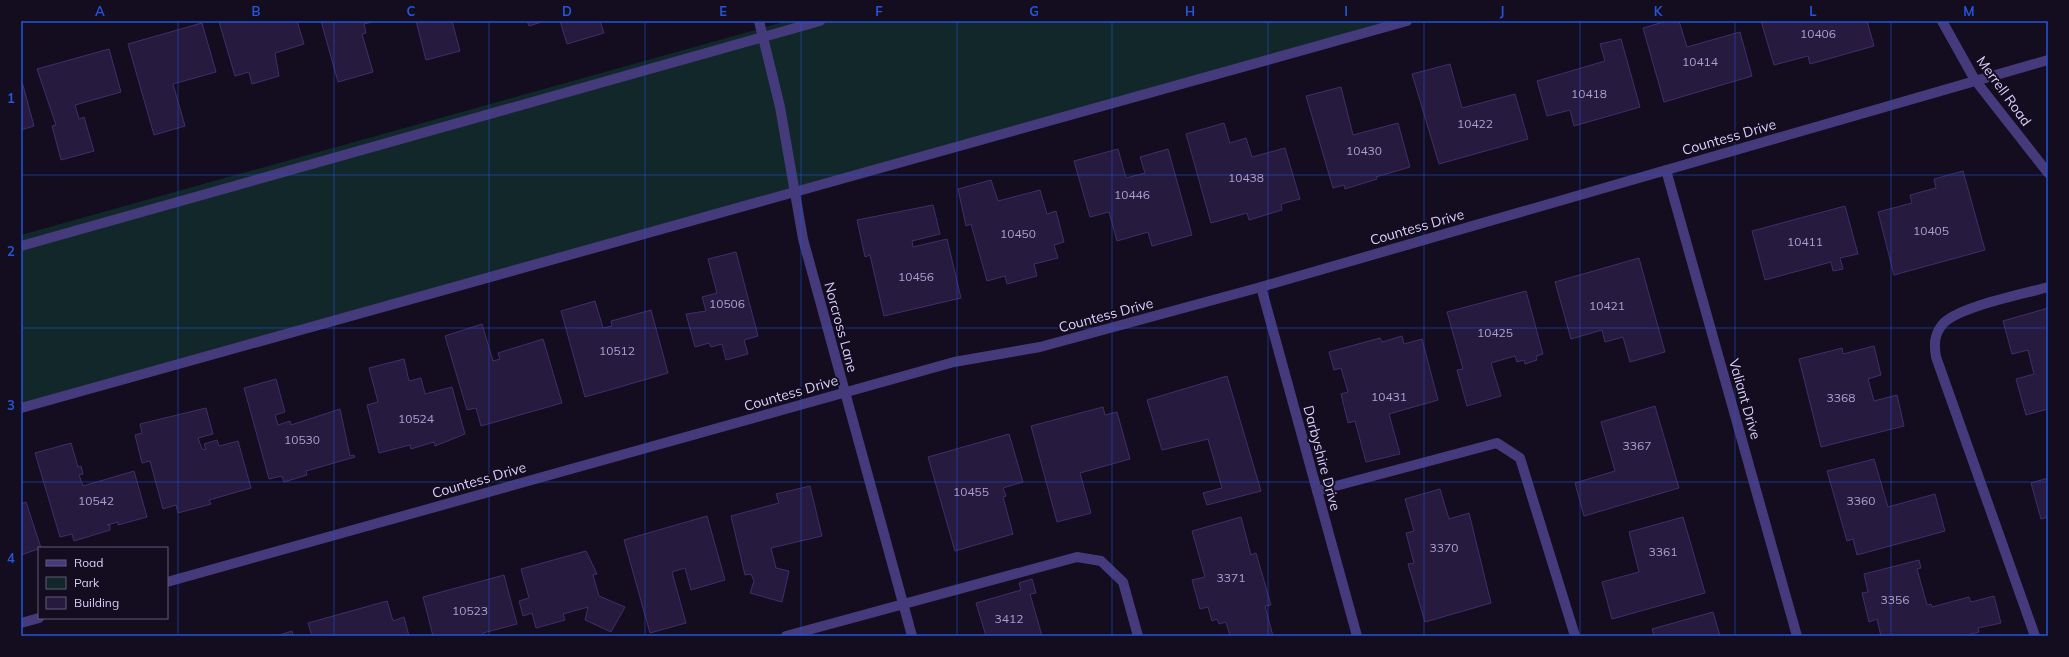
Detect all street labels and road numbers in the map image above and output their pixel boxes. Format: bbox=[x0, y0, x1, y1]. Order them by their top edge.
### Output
street label: Merrell Road bbox=[1973, 53, 2035, 129]
street label: Countess Drive bbox=[1680, 115, 1778, 159]
street label: Countess Drive bbox=[1368, 205, 1466, 249]
street label: Norcross Lane bbox=[820, 280, 862, 374]
street label: Countess Drive bbox=[1057, 294, 1155, 336]
street label: Valiant Drive bbox=[1725, 357, 1765, 441]
street label: Countess Drive bbox=[742, 371, 840, 415]
street label: Darbyshire Drive bbox=[1299, 403, 1345, 513]
street label: Countess Drive bbox=[430, 458, 528, 502]

